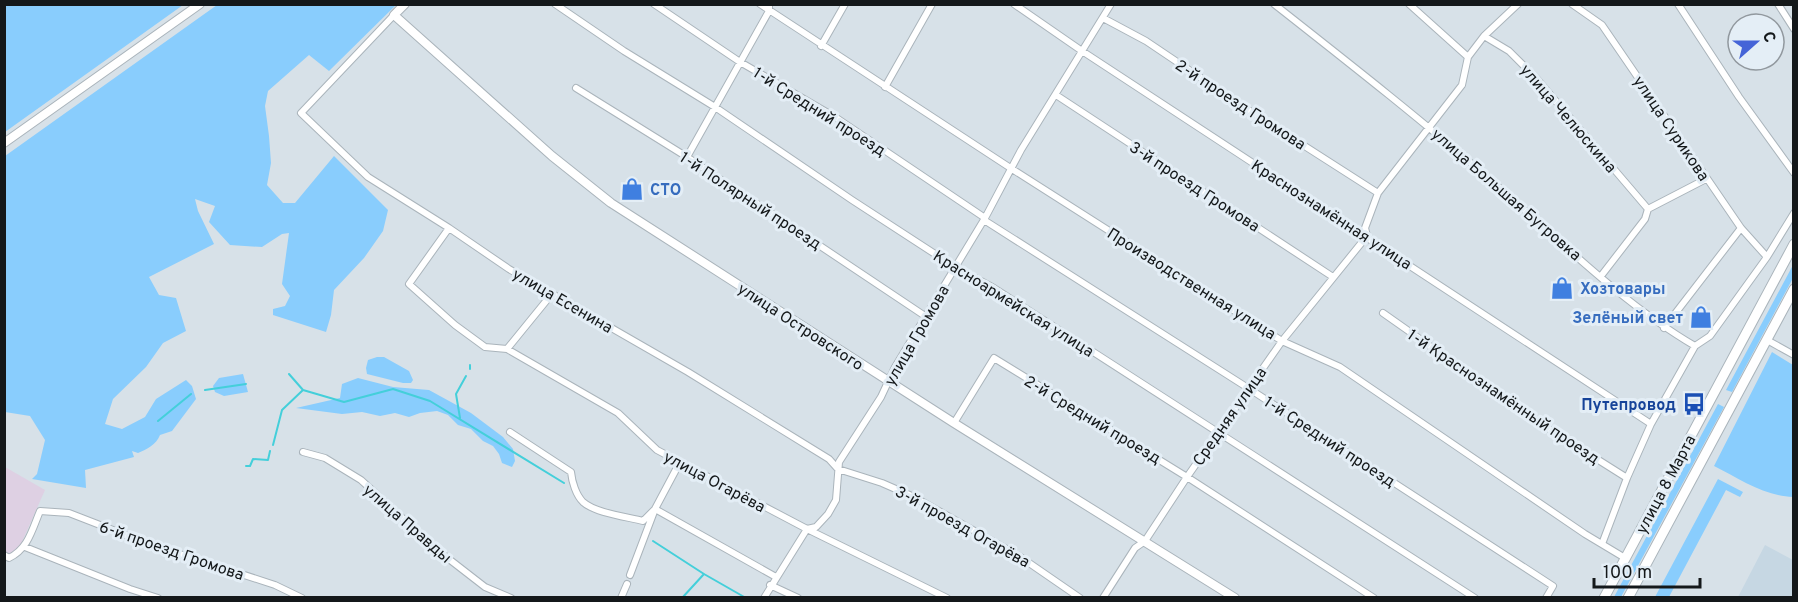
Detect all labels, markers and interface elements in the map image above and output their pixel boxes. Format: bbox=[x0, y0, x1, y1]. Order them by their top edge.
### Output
north arrow bbox=[1726, 12, 1786, 72]
text: С bbox=[1757, 29, 1779, 46]
street label: 2-й проезд Громова bbox=[1171, 56, 1309, 155]
street label: улица Челюскина bbox=[1515, 61, 1620, 178]
street label: 1-й Средний проезд bbox=[749, 64, 889, 162]
street label: улица Сурикова bbox=[1628, 73, 1713, 186]
street label: улица Большая Бугровка bbox=[1427, 125, 1585, 266]
street label: 3-й проезд Громова bbox=[1125, 138, 1263, 237]
street label: 1-й Полярный проезд bbox=[675, 148, 825, 255]
street label: Краснознамённая улица bbox=[1247, 156, 1415, 275]
shop icon: СТО bbox=[619, 176, 645, 202]
place label: СТО bbox=[650, 181, 681, 201]
street label: Производственная улица bbox=[1103, 224, 1279, 345]
street label: Красноармейская улица bbox=[929, 247, 1097, 362]
street label: улица Есенина bbox=[508, 265, 616, 339]
shop icon: Хозтовары bbox=[1549, 275, 1575, 301]
street label: улица Островского bbox=[733, 280, 867, 376]
place label: Хозтовары bbox=[1580, 280, 1666, 300]
street label: улица Громова bbox=[881, 282, 955, 390]
shop icon: Зелёный свет bbox=[1688, 304, 1714, 330]
place label: Зелёный свет bbox=[1572, 309, 1683, 329]
street label: 1-й Краснознамённый проезд bbox=[1403, 326, 1603, 470]
street label: Средняя улица bbox=[1189, 364, 1272, 470]
street label: 2-й Средний проезд bbox=[1020, 372, 1164, 469]
bus stop icon: Путепровод bbox=[1681, 391, 1707, 417]
street label: 1-й Средний проезд bbox=[1259, 393, 1398, 493]
place label: Путепровод bbox=[1581, 396, 1676, 416]
street label: улица 8 Марта bbox=[1632, 432, 1701, 538]
street label: улица Огарёва bbox=[660, 448, 768, 518]
street label: улица Правды bbox=[358, 481, 455, 568]
street label: 3-й проезд Огарёва bbox=[891, 482, 1033, 573]
street label: 6-й проезд Громова bbox=[96, 518, 246, 586]
scale bar bbox=[1594, 551, 1700, 589]
text: 100 m bbox=[1603, 562, 1652, 585]

